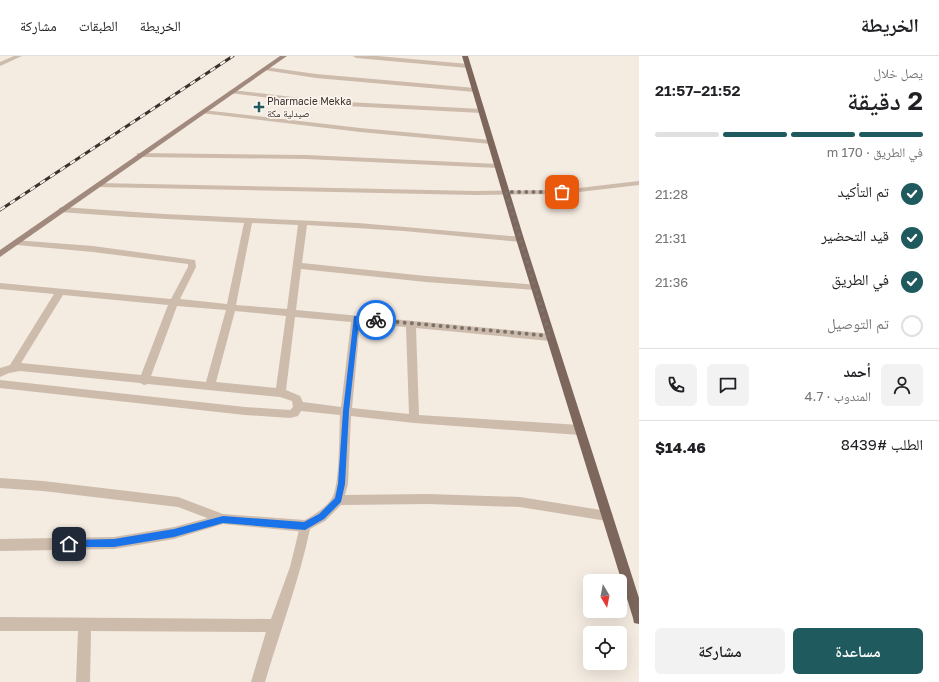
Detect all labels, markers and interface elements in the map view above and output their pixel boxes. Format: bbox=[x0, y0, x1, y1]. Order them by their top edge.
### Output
text: الخريطة bbox=[861, 13, 919, 36]
text: مشاركة bbox=[20, 17, 57, 34]
text: الطبقات bbox=[79, 17, 118, 34]
text: الخريطة bbox=[140, 17, 181, 34]
text: يصل خلال bbox=[874, 65, 923, 81]
text: 21:52–21:57 bbox=[655, 81, 740, 99]
text: 2 دقيقة bbox=[847, 85, 923, 116]
place label: Pharmacie Mekka صيدلية مكة bbox=[267, 95, 351, 119]
marker: Pharmacie Mekka صيدلية مكة bbox=[254, 102, 264, 112]
text: في الطريق · 170 m bbox=[827, 144, 923, 160]
pin bbox=[545, 175, 579, 209]
icon: bag bbox=[551, 181, 573, 203]
text: تم التأكيد bbox=[838, 182, 889, 200]
icon: check bbox=[901, 183, 923, 205]
text: 21:28 bbox=[655, 186, 688, 202]
text: قيد التحضير bbox=[821, 226, 889, 244]
icon: check bbox=[901, 227, 923, 249]
text: 21:31 bbox=[655, 230, 687, 246]
text: في الطريق bbox=[832, 270, 889, 288]
icon: check bbox=[901, 271, 923, 293]
text: 21:36 bbox=[655, 274, 688, 290]
courier bbox=[356, 300, 396, 340]
icon: bike bbox=[365, 309, 387, 331]
text: تم التوصيل bbox=[827, 314, 889, 332]
text: أحمد bbox=[844, 362, 871, 380]
button: phone bbox=[655, 364, 697, 406]
button: chat bbox=[707, 364, 749, 406]
button: person bbox=[881, 364, 923, 406]
text: المندوب · 4.7 bbox=[805, 388, 871, 404]
text: الطلب #8439 bbox=[841, 435, 923, 453]
text: $14.46 bbox=[655, 438, 706, 456]
pin bbox=[52, 527, 86, 561]
icon: home bbox=[58, 533, 80, 555]
north arrow bbox=[583, 574, 627, 618]
map controls bbox=[583, 574, 627, 670]
button: locate bbox=[583, 626, 627, 670]
button: مشاركة bbox=[655, 628, 785, 674]
button: مساعدة bbox=[793, 628, 923, 674]

